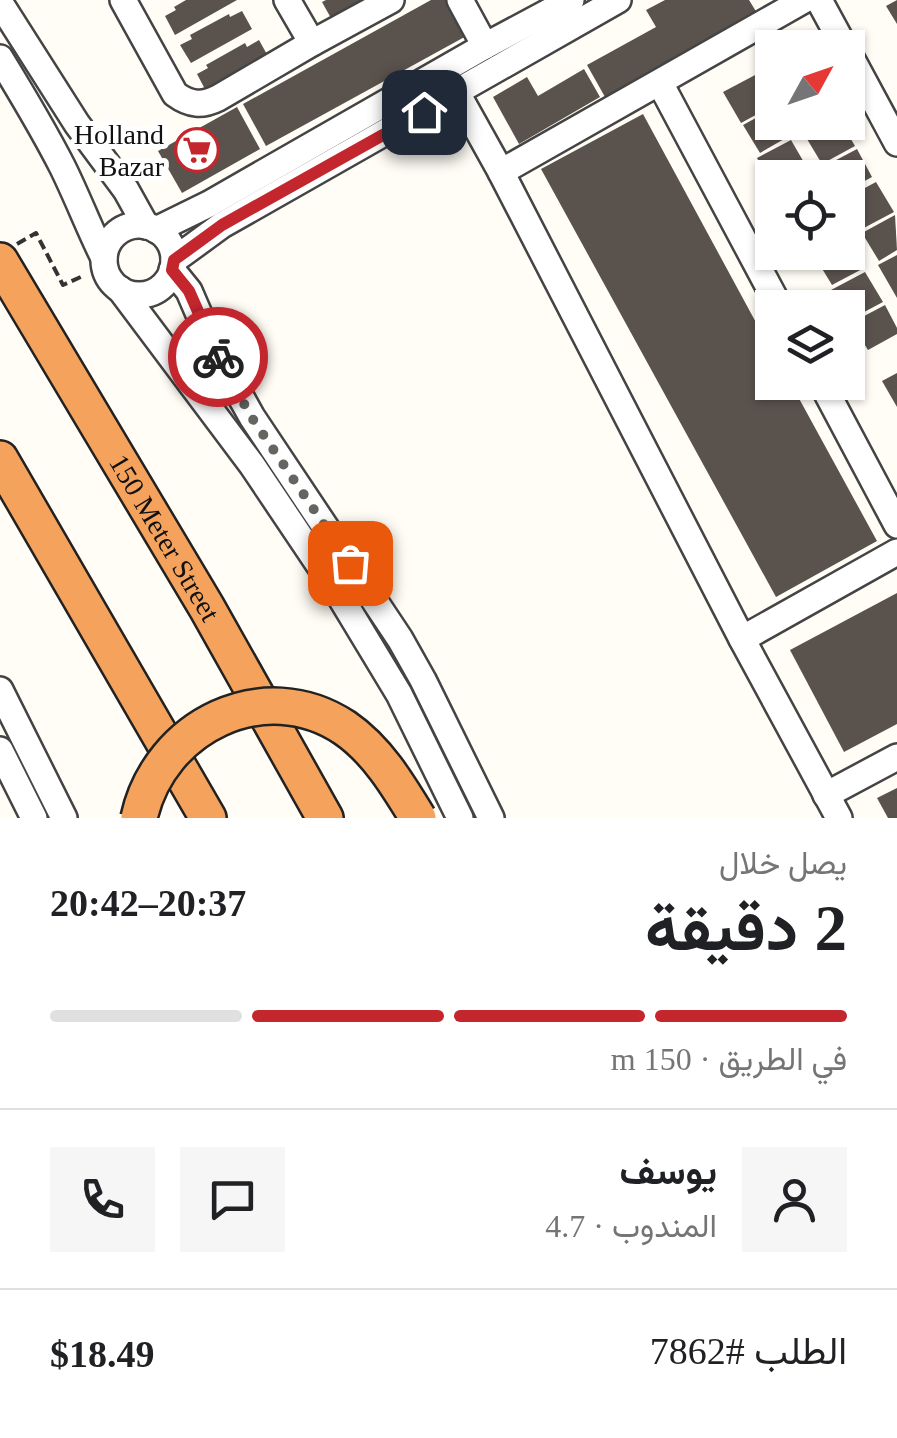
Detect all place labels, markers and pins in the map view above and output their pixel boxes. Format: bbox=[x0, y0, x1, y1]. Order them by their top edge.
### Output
pin bbox=[382, 70, 467, 155]
place label: Holland Bazar bbox=[74, 119, 165, 182]
supermarket icon: Holland Bazar bbox=[174, 127, 220, 173]
pin bbox=[308, 521, 393, 606]

